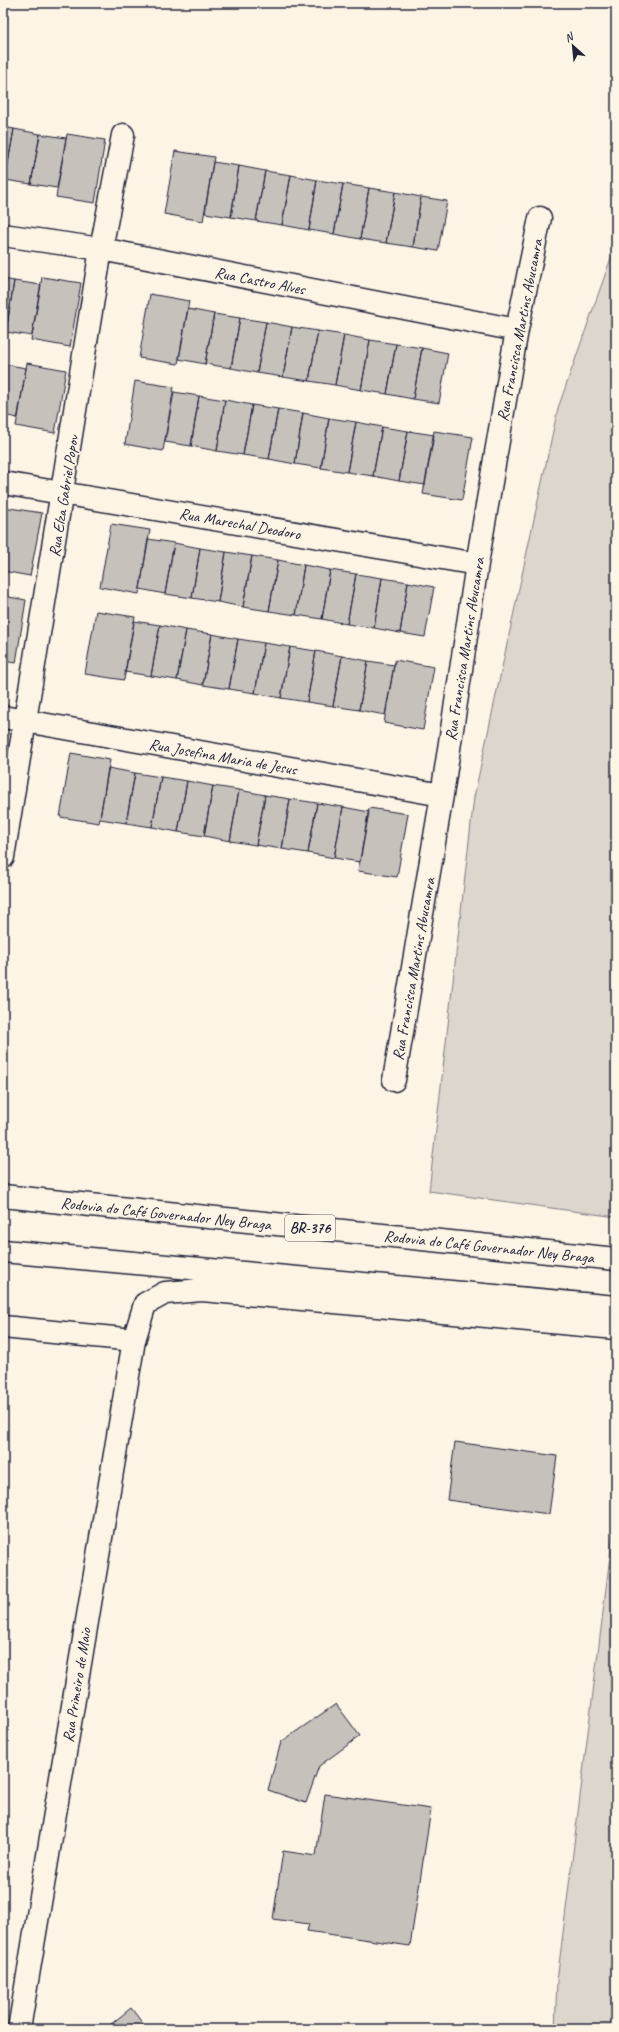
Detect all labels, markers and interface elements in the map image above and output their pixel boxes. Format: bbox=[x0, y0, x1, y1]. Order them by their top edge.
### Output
north arrow bbox=[553, 26, 593, 66]
text: N bbox=[562, 28, 577, 45]
street label: Rua Francisca Martins Abucamra bbox=[493, 237, 548, 423]
street label: Rua Castro Alves bbox=[213, 262, 308, 300]
street label: Rua Elza Gabriel Popov bbox=[45, 432, 84, 558]
street label: Rua Marechal Deodoro bbox=[178, 503, 303, 545]
street label: Rua Francisca Martins Abucamra bbox=[441, 555, 489, 742]
street label: Rua Josefina Maria de Jesus bbox=[147, 734, 300, 780]
street label: Rua Francisca Martins Abucamra bbox=[388, 875, 440, 1062]
street label: Rodovia do Café Governador Ney Braga bbox=[60, 1193, 273, 1235]
road number: BR-376 bbox=[285, 1215, 335, 1241]
street label: Rodovia do Café Governador Ney Braga bbox=[383, 1226, 596, 1268]
street label: Rua Primeiro de Maio bbox=[58, 1625, 96, 1744]

